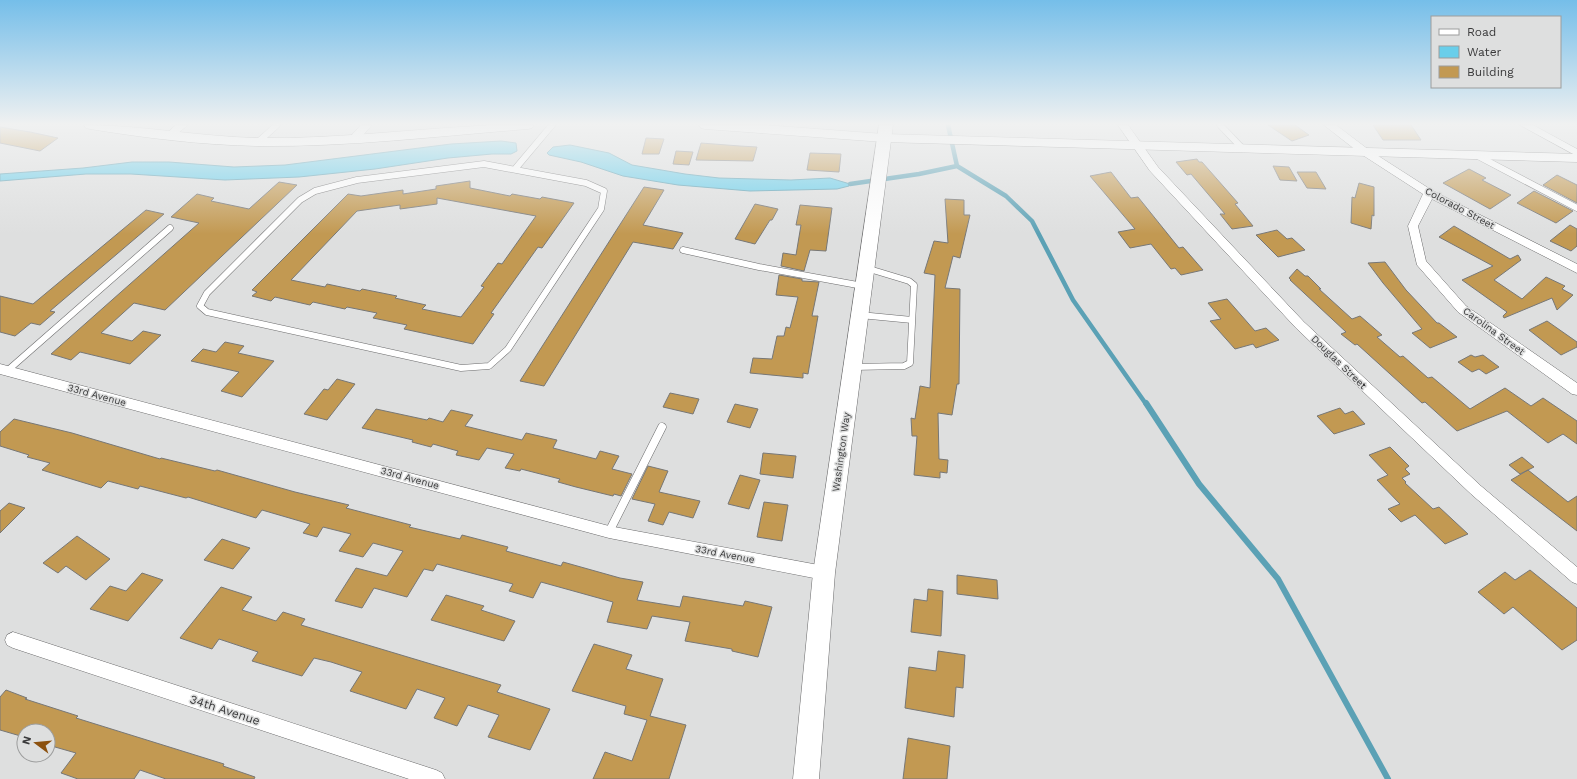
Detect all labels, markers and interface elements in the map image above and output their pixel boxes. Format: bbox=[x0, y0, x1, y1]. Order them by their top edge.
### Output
legend bbox=[1431, 16, 1561, 88]
text: Road bbox=[1467, 25, 1496, 39]
text: Water bbox=[1467, 45, 1502, 59]
text: Building bbox=[1467, 65, 1514, 79]
street label: Colorado Street bbox=[1423, 185, 1497, 231]
street label: Carolina Street bbox=[1461, 305, 1528, 357]
street label: Douglas Street bbox=[1309, 333, 1369, 392]
street label: 33rd Avenue bbox=[66, 382, 128, 408]
street label: Washington Way bbox=[830, 411, 852, 492]
street label: 33rd Avenue bbox=[379, 465, 441, 491]
street label: 33rd Avenue bbox=[694, 543, 756, 565]
street label: 34th Avenue bbox=[188, 692, 262, 728]
north arrow bbox=[16, 723, 56, 763]
text: N bbox=[19, 735, 34, 746]

